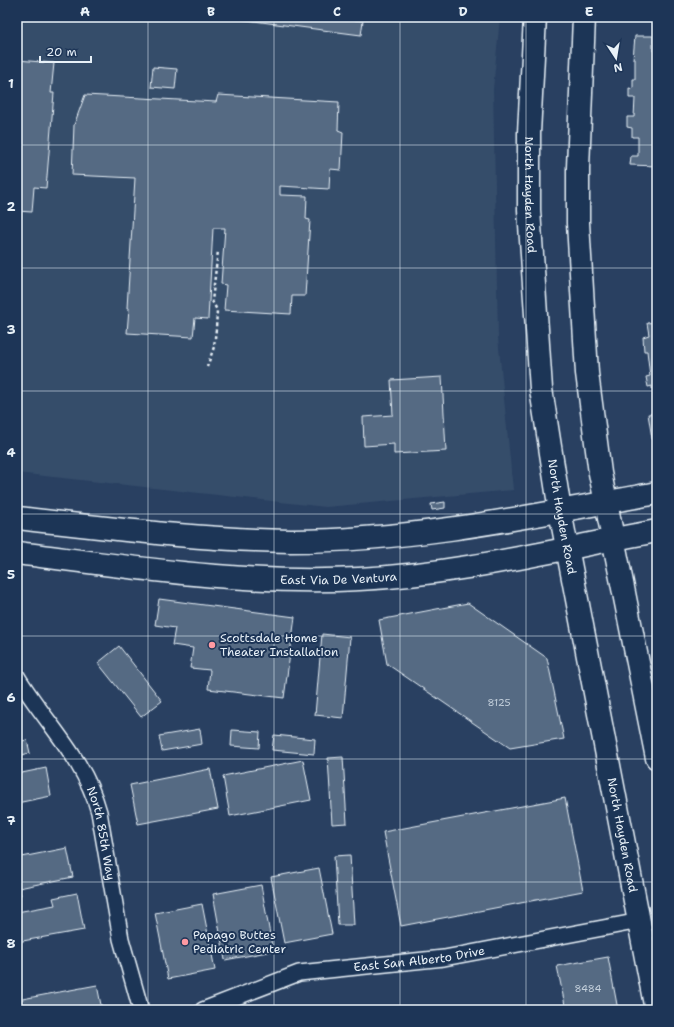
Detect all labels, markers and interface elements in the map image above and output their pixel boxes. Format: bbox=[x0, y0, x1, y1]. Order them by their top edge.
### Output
text: A bbox=[80, 3, 90, 20]
text: B bbox=[207, 3, 215, 20]
text: C bbox=[333, 3, 341, 20]
text: D bbox=[458, 3, 468, 20]
text: E bbox=[585, 3, 594, 20]
scale bar bbox=[40, 38, 91, 64]
north arrow bbox=[596, 38, 636, 78]
text: 20 m bbox=[46, 44, 77, 60]
text: N bbox=[612, 59, 624, 76]
text: 1 bbox=[8, 75, 14, 92]
street label: North Hayden Road bbox=[521, 136, 540, 254]
text: 2 bbox=[6, 198, 16, 215]
text: 3 bbox=[6, 321, 16, 338]
text: 4 bbox=[6, 444, 16, 461]
street label: North Hayden Road bbox=[544, 458, 580, 576]
text: 5 bbox=[7, 566, 15, 583]
street label: East Via De Ventura bbox=[280, 568, 398, 588]
place label: Scottsdale Home Theater Installation bbox=[220, 630, 338, 660]
marker: Scottsdale Home Theater Installation bbox=[207, 640, 217, 650]
text: 6 bbox=[6, 689, 16, 706]
house number: 8125 bbox=[487, 696, 511, 709]
street label: North Hayden Road bbox=[603, 776, 641, 894]
street label: North 85th Way bbox=[83, 784, 119, 882]
text: 7 bbox=[6, 812, 16, 829]
place label: Papago Buttes Pediatric Center bbox=[193, 927, 286, 957]
text: 8 bbox=[6, 935, 16, 952]
marker: Papago Buttes Pediatric Center bbox=[180, 937, 190, 947]
street label: East San Alberto Drive bbox=[353, 942, 486, 975]
house number: 8484 bbox=[575, 982, 601, 995]

